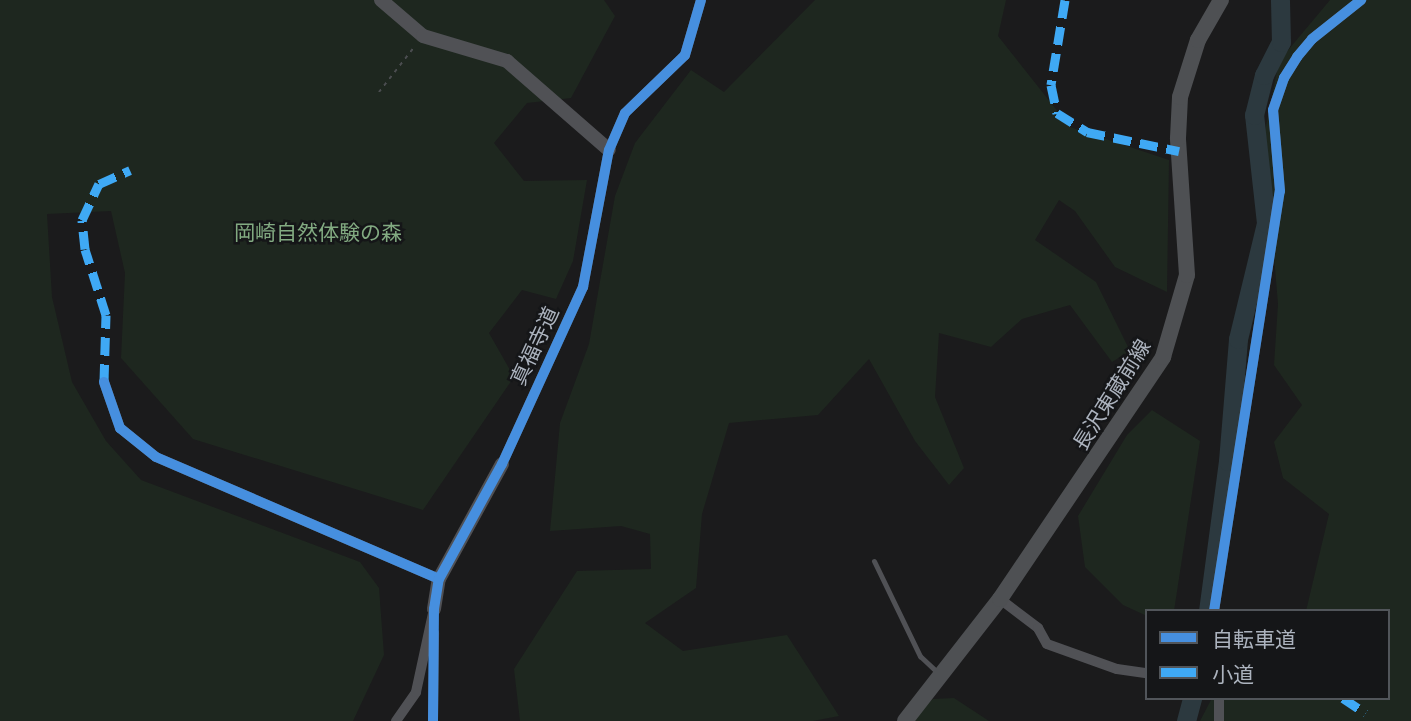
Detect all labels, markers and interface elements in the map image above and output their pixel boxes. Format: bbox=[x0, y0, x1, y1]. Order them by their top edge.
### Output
park label: 岡崎自然体験の森 bbox=[234, 220, 402, 246]
street label: 真福寺道 bbox=[506, 303, 564, 389]
street label: 長沢東蔵前線 bbox=[1068, 335, 1156, 455]
legend bbox=[1145, 609, 1390, 700]
text: 自転車道 bbox=[1212, 627, 1296, 652]
text: 小道 bbox=[1212, 662, 1254, 687]

